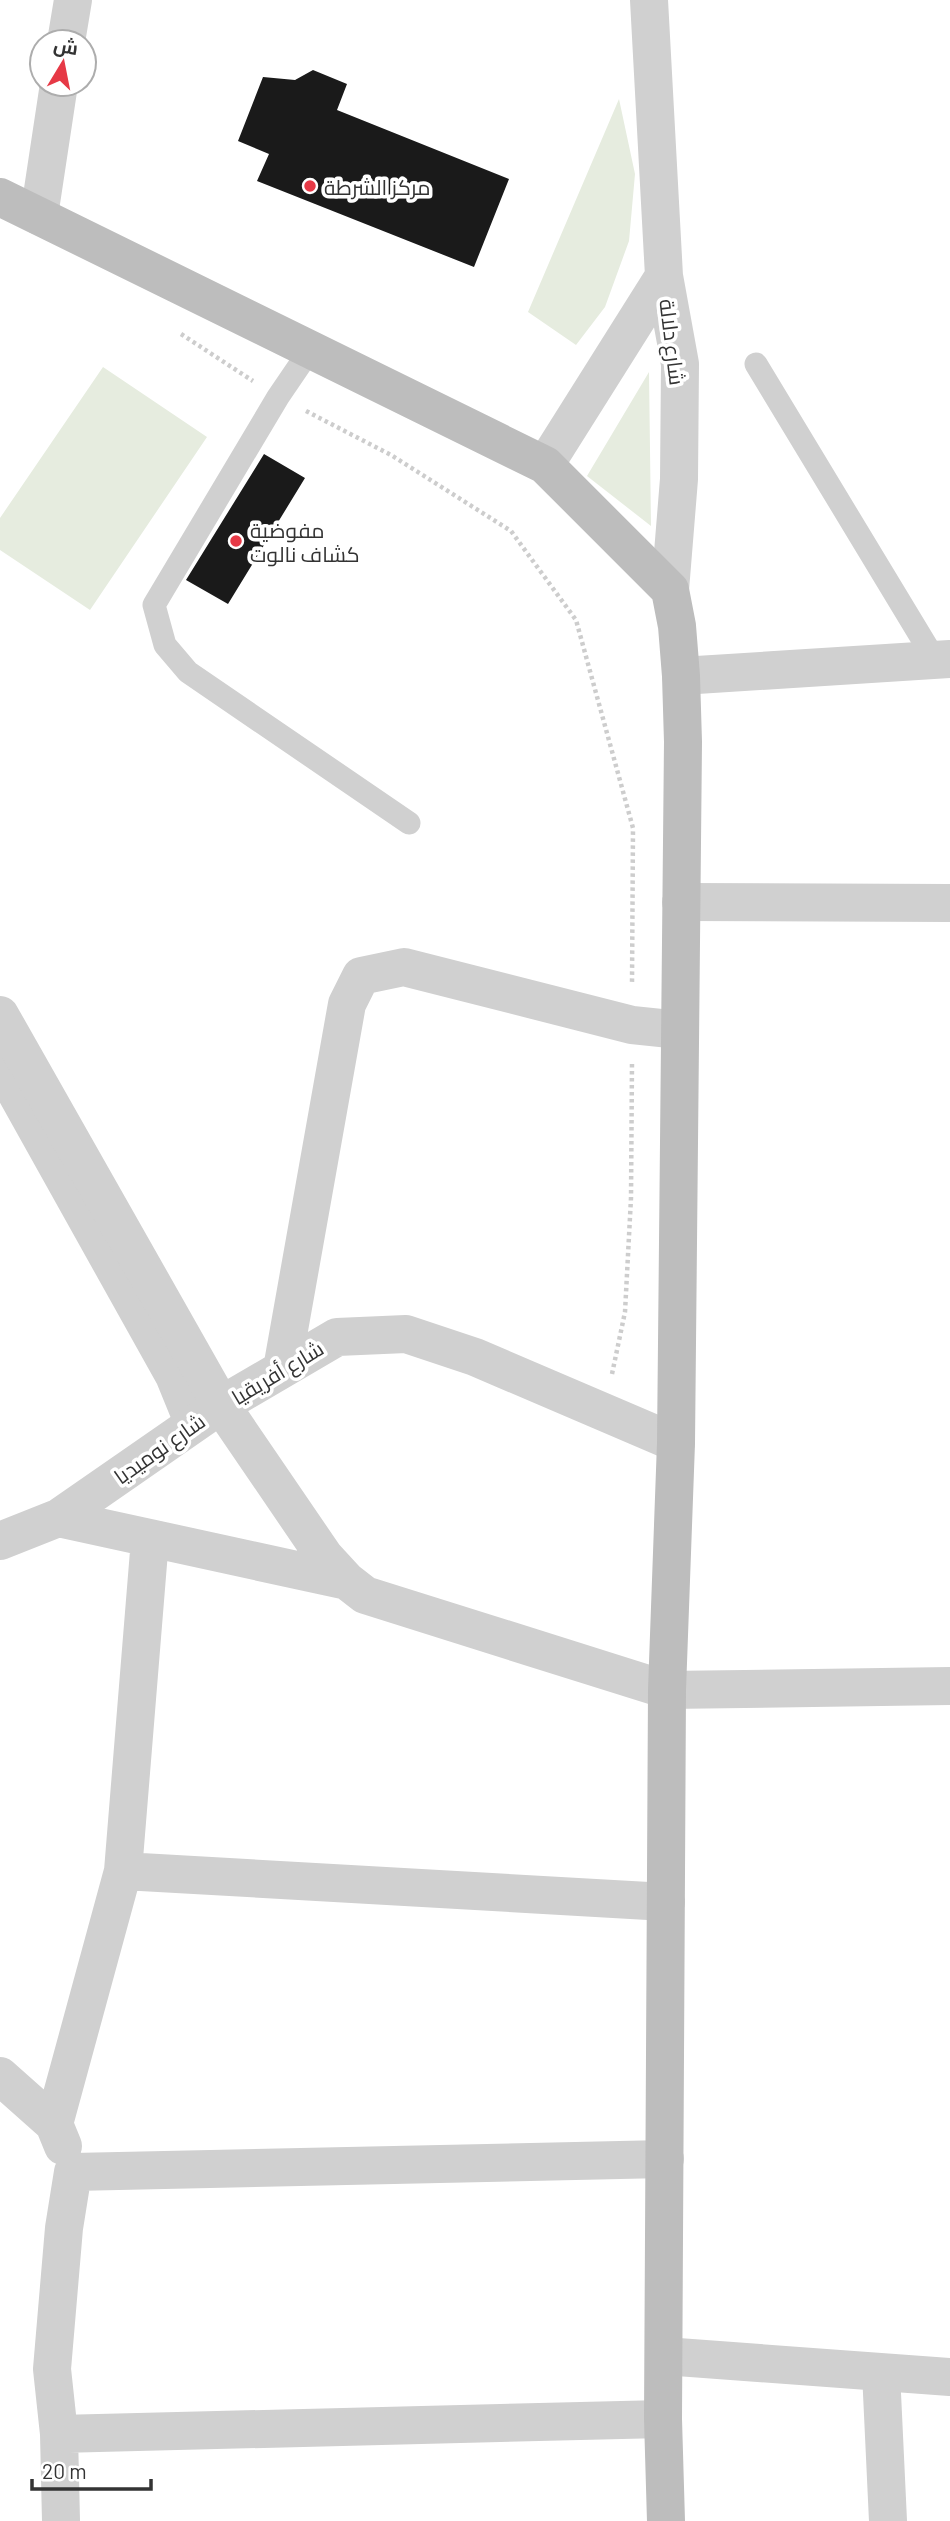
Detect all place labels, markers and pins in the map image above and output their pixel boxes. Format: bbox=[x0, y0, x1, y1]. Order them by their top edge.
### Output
place label: مركز الشرطة bbox=[324, 174, 431, 200]
marker: مركز الشرطة bbox=[302, 178, 318, 194]
place label: مفوضية كشاف نالوت bbox=[250, 517, 360, 567]
marker: مفوضية كشاف نالوت bbox=[228, 533, 244, 549]

